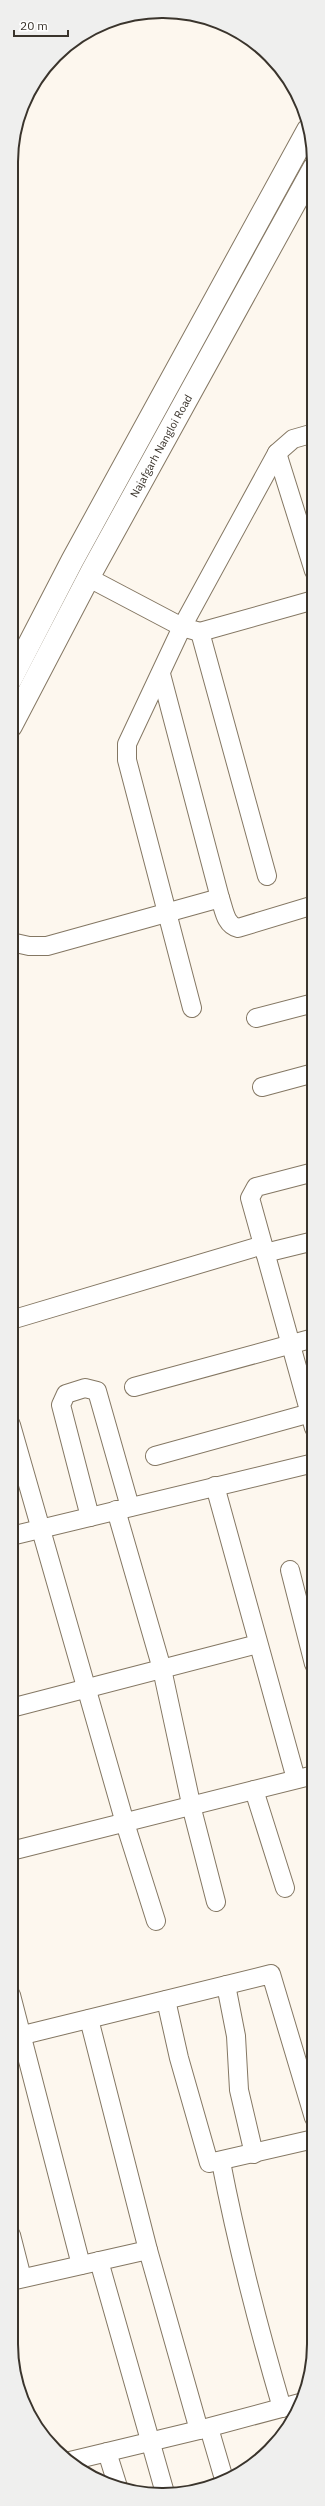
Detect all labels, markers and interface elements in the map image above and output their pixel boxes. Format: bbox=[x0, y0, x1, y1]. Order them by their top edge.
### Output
scale bar bbox=[14, 12, 68, 38]
text: 20 m bbox=[20, 18, 48, 33]
street label: Najafgarh Nangloi Road bbox=[127, 392, 195, 500]

